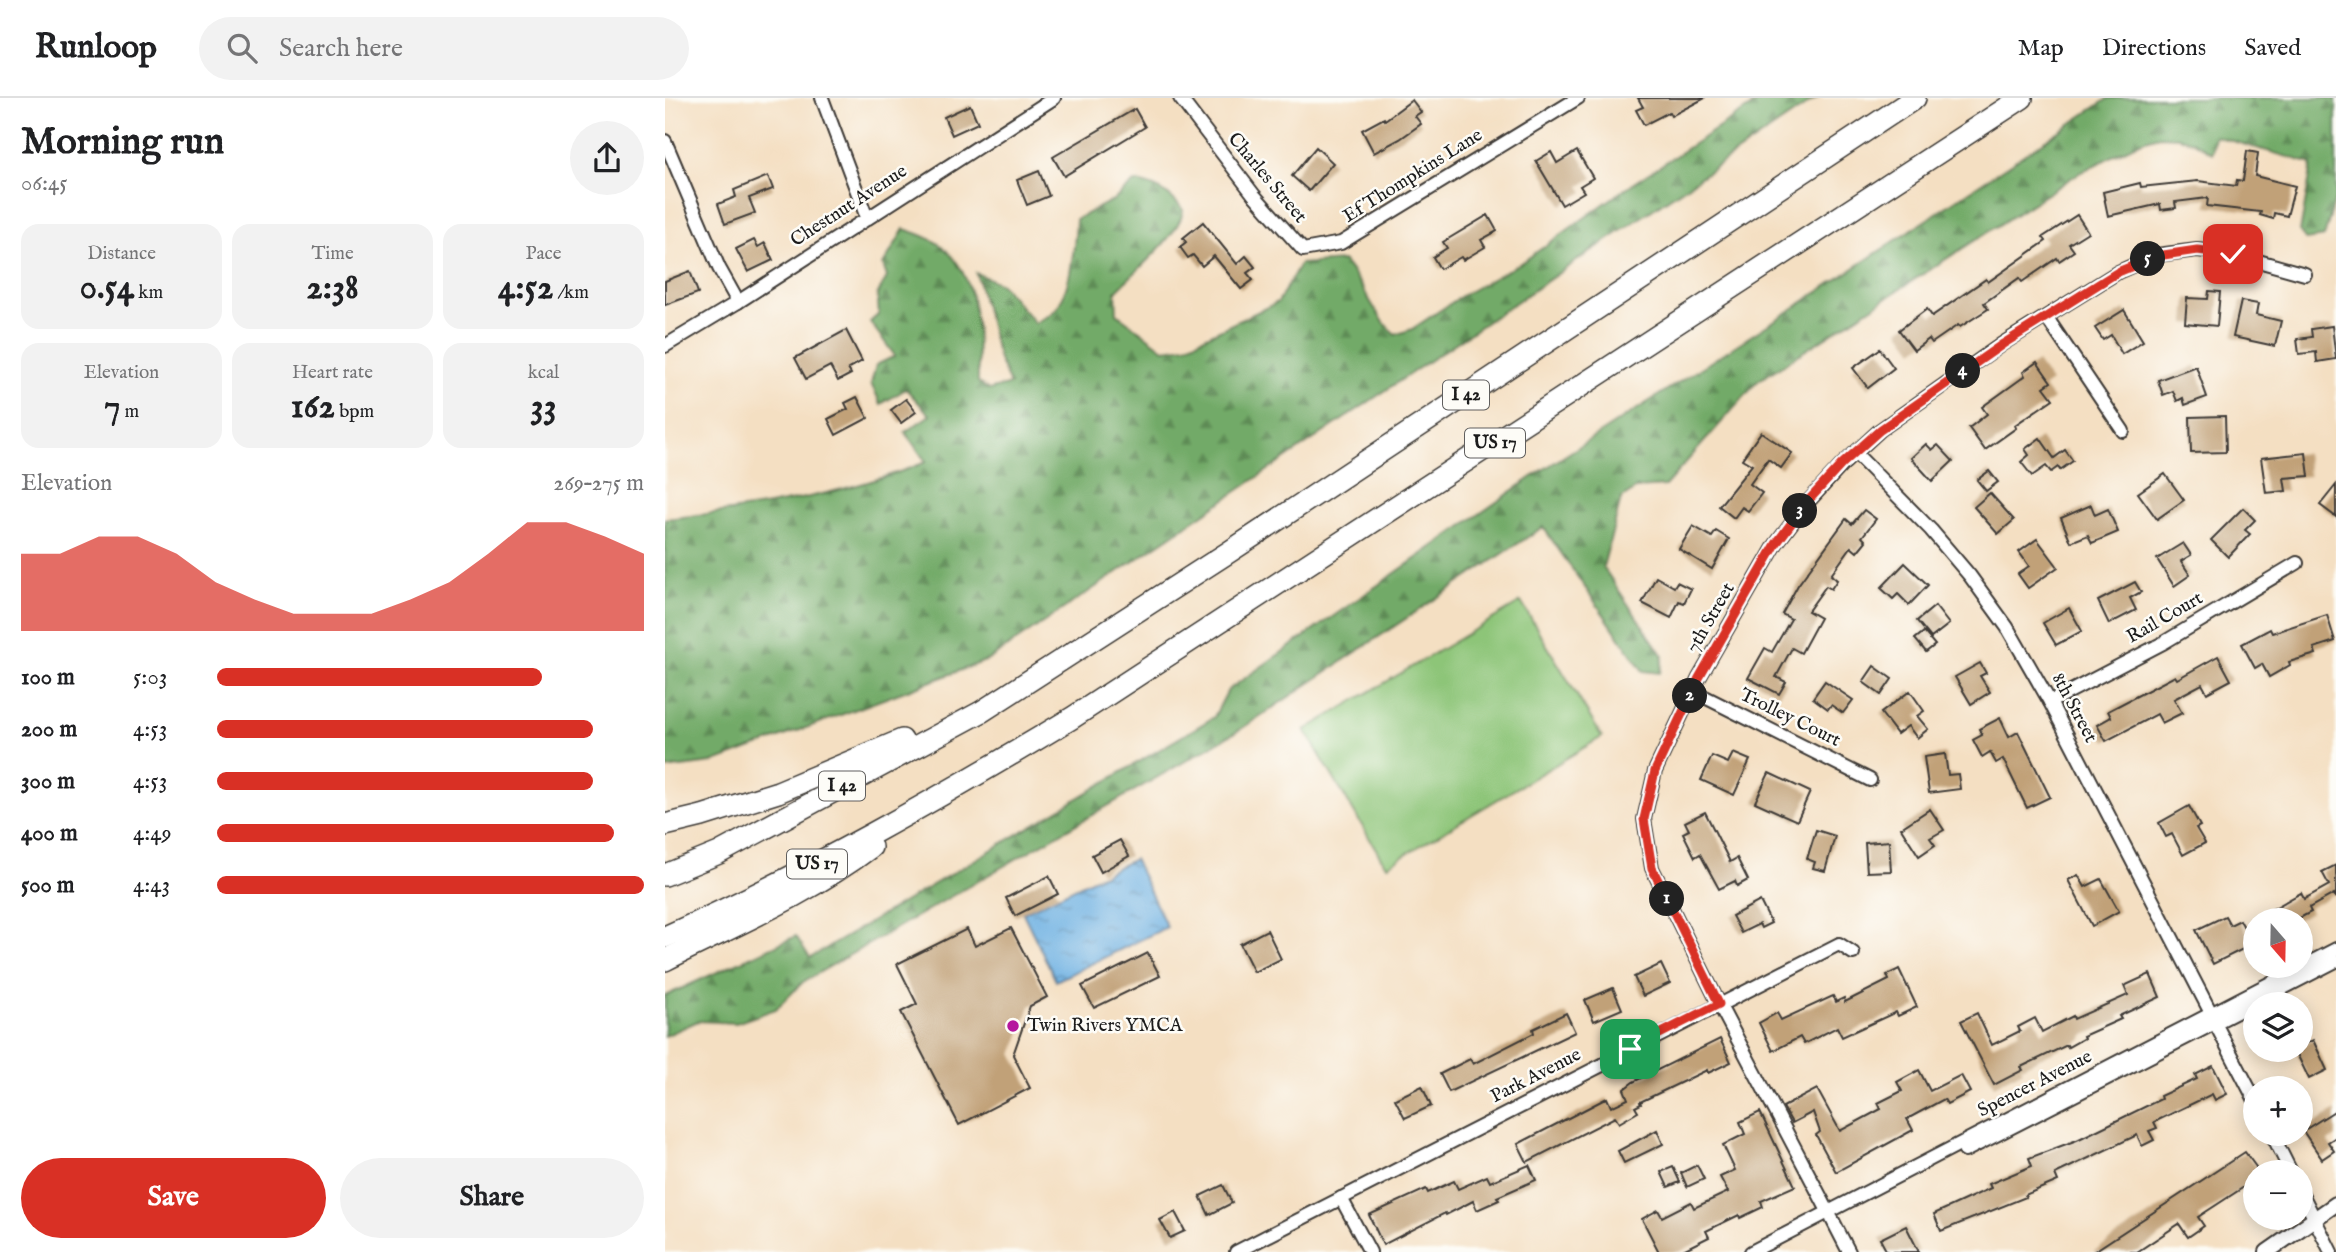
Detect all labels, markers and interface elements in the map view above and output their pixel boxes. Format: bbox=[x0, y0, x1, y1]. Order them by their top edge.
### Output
search box bbox=[199, 17, 689, 80]
text: Runloop bbox=[35, 27, 157, 69]
icon: search bbox=[223, 29, 261, 67]
text: Search here bbox=[279, 32, 403, 65]
text: Map bbox=[2018, 33, 2064, 64]
text: Directions bbox=[2102, 33, 2206, 64]
text: Saved bbox=[2244, 33, 2301, 64]
text: Morning run bbox=[21, 119, 224, 167]
button: share bbox=[570, 121, 644, 195]
street label: Ef Thompkins Lane bbox=[1339, 123, 1487, 229]
street label: Charles Street bbox=[1222, 128, 1312, 228]
street label: Chestnut Avenue bbox=[786, 159, 912, 253]
text: 06:45 bbox=[21, 169, 68, 198]
pin bbox=[2203, 224, 2263, 284]
icon: check bbox=[2214, 235, 2252, 273]
text: Distance bbox=[87, 242, 156, 266]
text: Time bbox=[311, 242, 354, 266]
text: Pace bbox=[526, 242, 561, 266]
pin: 5 bbox=[2131, 242, 2165, 276]
text: 5 bbox=[2144, 246, 2151, 270]
text: 0.54 bbox=[80, 266, 134, 311]
text: 2:38 bbox=[306, 266, 359, 311]
text: 4:52 bbox=[498, 266, 553, 311]
text: km bbox=[134, 281, 163, 305]
text: /km bbox=[553, 281, 589, 305]
pin: 4 bbox=[1945, 354, 1981, 388]
text: 4 bbox=[1958, 358, 1967, 382]
text: Elevation bbox=[84, 361, 159, 385]
text: Heart rate bbox=[292, 361, 373, 385]
text: kcal bbox=[528, 361, 559, 385]
road number: I 42 bbox=[1443, 380, 1489, 410]
text: 7 bbox=[104, 385, 120, 430]
text: 162 bbox=[291, 385, 335, 430]
text: 33 bbox=[530, 385, 557, 430]
text: m bbox=[120, 400, 139, 424]
text: bpm bbox=[335, 400, 374, 424]
road number: US 17 bbox=[1465, 428, 1525, 458]
text: Elevation bbox=[21, 469, 112, 498]
text: 269–275 m bbox=[553, 469, 644, 498]
pin: 3 bbox=[1783, 494, 1817, 528]
text: 3 bbox=[1796, 498, 1803, 522]
street label: 7th Street bbox=[1681, 578, 1741, 657]
street label: Rail Court bbox=[2123, 586, 2208, 649]
text: 100 m bbox=[21, 663, 75, 692]
text: 5:03 bbox=[133, 663, 167, 692]
street label: 8th Street bbox=[2046, 669, 2103, 747]
pin: 2 bbox=[1672, 678, 1707, 714]
text: 2 bbox=[1685, 683, 1694, 707]
street label: Trolley Court bbox=[1736, 683, 1845, 753]
text: 200 m bbox=[21, 715, 77, 744]
text: 4:53 bbox=[133, 715, 167, 744]
text: 300 m bbox=[21, 767, 75, 796]
text: 4:53 bbox=[133, 767, 167, 796]
road number: I 42 bbox=[819, 772, 865, 800]
text: 400 m bbox=[21, 819, 78, 848]
text: 4:49 bbox=[133, 819, 172, 848]
road number: US 17 bbox=[787, 850, 847, 878]
text: 500 m bbox=[21, 871, 75, 900]
text: 4:43 bbox=[133, 871, 170, 900]
pin: 1 bbox=[1649, 882, 1685, 916]
text: 1 bbox=[1663, 886, 1670, 910]
north arrow bbox=[2243, 908, 2313, 978]
map controls bbox=[2243, 908, 2313, 1230]
button: layers bbox=[2243, 992, 2313, 1062]
place label: Twin Rivers YMCA bbox=[1027, 1014, 1184, 1038]
marker: Twin Rivers YMCA bbox=[1005, 1018, 1021, 1034]
pin bbox=[1600, 1019, 1660, 1079]
icon: arrive bbox=[1611, 1030, 1649, 1068]
street label: Park Avenue bbox=[1487, 1043, 1586, 1109]
street label: Spencer Avenue bbox=[1974, 1045, 2096, 1123]
button: + bbox=[2243, 1076, 2313, 1146]
button: Save bbox=[21, 1158, 326, 1238]
button: Share bbox=[340, 1158, 644, 1238]
button: − bbox=[2243, 1160, 2313, 1230]

